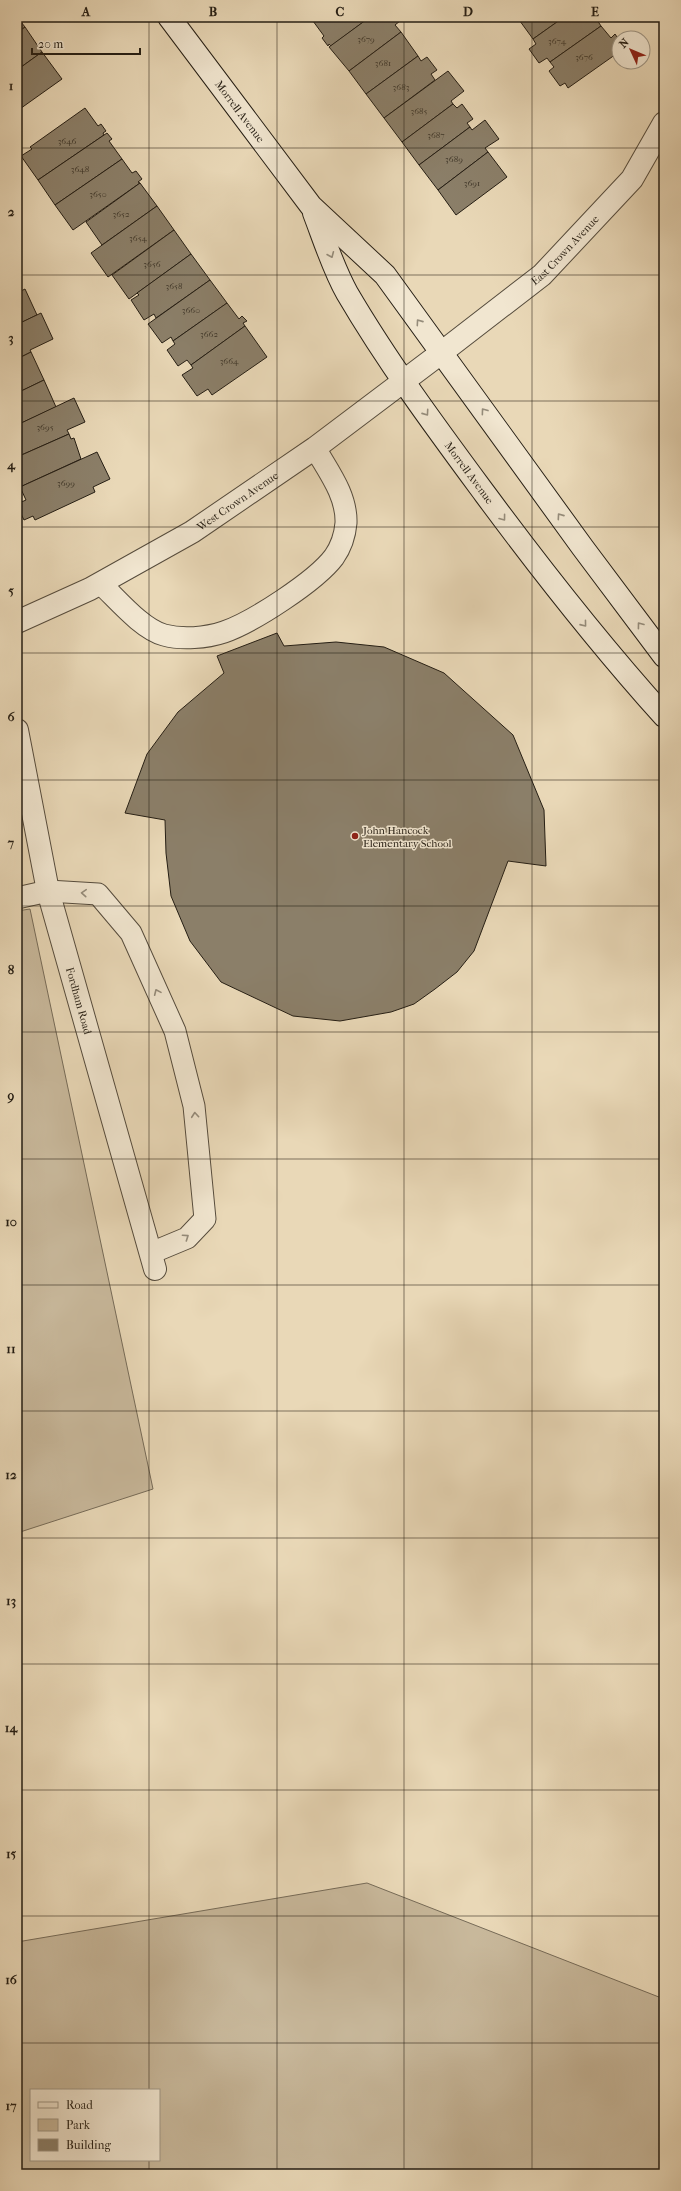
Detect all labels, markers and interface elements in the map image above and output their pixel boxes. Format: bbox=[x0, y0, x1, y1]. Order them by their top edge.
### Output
text: A bbox=[81, 4, 91, 19]
text: B bbox=[209, 4, 218, 19]
text: C bbox=[336, 4, 345, 19]
text: D bbox=[463, 4, 473, 19]
text: E bbox=[591, 4, 599, 19]
scale bar bbox=[32, 30, 140, 56]
north arrow bbox=[611, 30, 651, 70]
house number: 3679 bbox=[357, 34, 375, 44]
text: N bbox=[617, 35, 632, 51]
house number: 3674 bbox=[548, 36, 567, 46]
text: 20 m bbox=[38, 37, 63, 51]
house number: 3676 bbox=[575, 52, 593, 62]
house number: 3681 bbox=[375, 58, 391, 68]
text: 1 bbox=[9, 78, 14, 93]
street label: Morrell Avenue bbox=[212, 78, 267, 146]
house number: 3683 bbox=[393, 82, 410, 92]
house number: 3685 bbox=[411, 106, 428, 116]
house number: 3687 bbox=[427, 130, 445, 140]
house number: 3646 bbox=[58, 136, 76, 146]
house number: 3689 bbox=[445, 154, 463, 164]
house number: 3648 bbox=[71, 164, 90, 174]
house number: 3691 bbox=[464, 178, 480, 188]
house number: 3650 bbox=[89, 189, 107, 199]
text: 2 bbox=[8, 204, 15, 219]
house number: 3652 bbox=[112, 209, 130, 219]
street label: East Crown Avenue bbox=[529, 212, 602, 288]
house number: 3654 bbox=[129, 233, 148, 243]
one-way arrow bbox=[327, 251, 335, 258]
house number: 3656 bbox=[143, 259, 161, 269]
house number: 3658 bbox=[166, 281, 183, 291]
house number: 3660 bbox=[182, 305, 200, 315]
one-way arrow bbox=[416, 319, 423, 326]
house number: 3662 bbox=[200, 329, 218, 339]
text: 3 bbox=[8, 330, 14, 346]
house number: 3664 bbox=[220, 356, 239, 366]
one-way arrow bbox=[421, 409, 429, 416]
one-way arrow bbox=[482, 409, 489, 416]
house number: 3695 bbox=[36, 422, 54, 432]
street label: Morrell Avenue bbox=[442, 439, 496, 507]
text: 4 bbox=[6, 457, 16, 473]
street label: West Crown Avenue bbox=[194, 469, 281, 534]
house number: 3699 bbox=[57, 478, 75, 488]
one-way arrow bbox=[498, 513, 505, 520]
one-way arrow bbox=[558, 514, 565, 521]
text: 5 bbox=[8, 583, 14, 598]
one-way arrow bbox=[580, 619, 587, 626]
one-way arrow bbox=[638, 623, 645, 630]
text: 6 bbox=[7, 709, 15, 724]
place label: John Hancock Elementary School bbox=[362, 824, 452, 850]
marker: John Hancock Elementary School bbox=[350, 831, 360, 841]
text: 7 bbox=[7, 835, 15, 850]
one-way arrow bbox=[80, 889, 87, 898]
text: 8 bbox=[8, 962, 15, 977]
street label: Fordham Road bbox=[63, 966, 95, 1037]
one-way arrow bbox=[154, 988, 162, 996]
text: 9 bbox=[7, 1088, 15, 1104]
one-way arrow bbox=[191, 1112, 200, 1118]
text: 10 bbox=[5, 1214, 17, 1229]
one-way arrow bbox=[182, 1234, 189, 1242]
text: 11 bbox=[6, 1341, 16, 1356]
text: 12 bbox=[5, 1467, 17, 1482]
text: 13 bbox=[6, 1593, 16, 1609]
text: 14 bbox=[5, 1720, 18, 1736]
text: 15 bbox=[6, 1846, 16, 1861]
text: 16 bbox=[5, 1972, 18, 1987]
legend bbox=[30, 2089, 160, 2161]
text: 17 bbox=[6, 2098, 17, 2113]
text: Road bbox=[66, 2098, 93, 2112]
text: Park bbox=[66, 2118, 91, 2132]
text: Building bbox=[66, 2138, 111, 2152]

